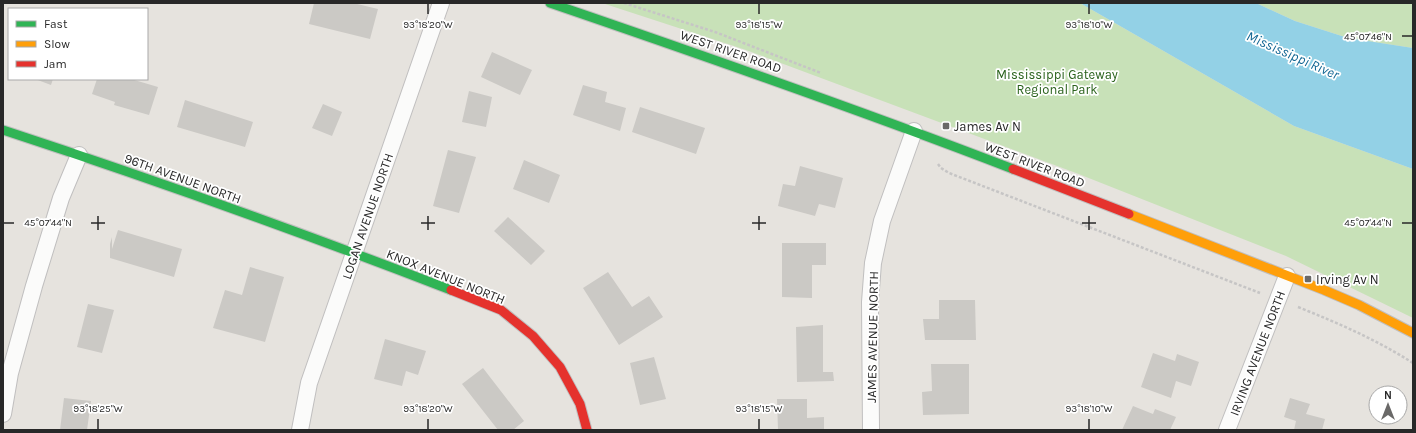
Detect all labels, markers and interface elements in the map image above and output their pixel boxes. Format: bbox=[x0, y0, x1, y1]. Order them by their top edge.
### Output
legend bbox=[8, 8, 148, 80]
text: Fast bbox=[44, 17, 68, 31]
text: 93°18'20"W bbox=[403, 19, 453, 31]
text: 93°18'15"W bbox=[736, 19, 782, 31]
text: 93°18'10"W bbox=[1065, 19, 1113, 31]
street label: WEST RIVER ROAD bbox=[678, 27, 783, 76]
water label: Mississippi River bbox=[1244, 27, 1343, 84]
text: 45°07'46"N bbox=[1344, 31, 1392, 43]
text: Slow bbox=[44, 37, 70, 51]
text: Jam bbox=[44, 57, 67, 71]
park label: Mississippi Gateway Regional Park bbox=[996, 67, 1118, 97]
place label: James Av N bbox=[954, 119, 1021, 134]
marker: James Av N bbox=[941, 121, 951, 131]
street label: WEST RIVER ROAD bbox=[983, 138, 1087, 190]
street label: 96TH AVENUE NORTH bbox=[122, 150, 243, 207]
street label: LOGAN AVENUE NORTH bbox=[339, 151, 396, 281]
text: 45°07'44"N bbox=[24, 217, 72, 229]
text: 45°07'44"N bbox=[1344, 217, 1392, 229]
street label: KNOX AVENUE NORTH bbox=[384, 246, 507, 307]
street label: JAMES AVENUE NORTH bbox=[864, 271, 881, 403]
place label: Irving Av N bbox=[1316, 272, 1379, 287]
marker: Irving Av N bbox=[1303, 274, 1313, 284]
street label: IRVING AVENUE NORTH bbox=[1227, 288, 1288, 418]
north arrow bbox=[1368, 385, 1408, 425]
text: N bbox=[1384, 389, 1392, 402]
text: 93°18'25"W bbox=[73, 403, 123, 415]
text: 93°18'20"W bbox=[403, 403, 453, 415]
text: 93°18'15"W bbox=[736, 403, 782, 415]
text: 93°18'10"W bbox=[1065, 403, 1113, 415]

